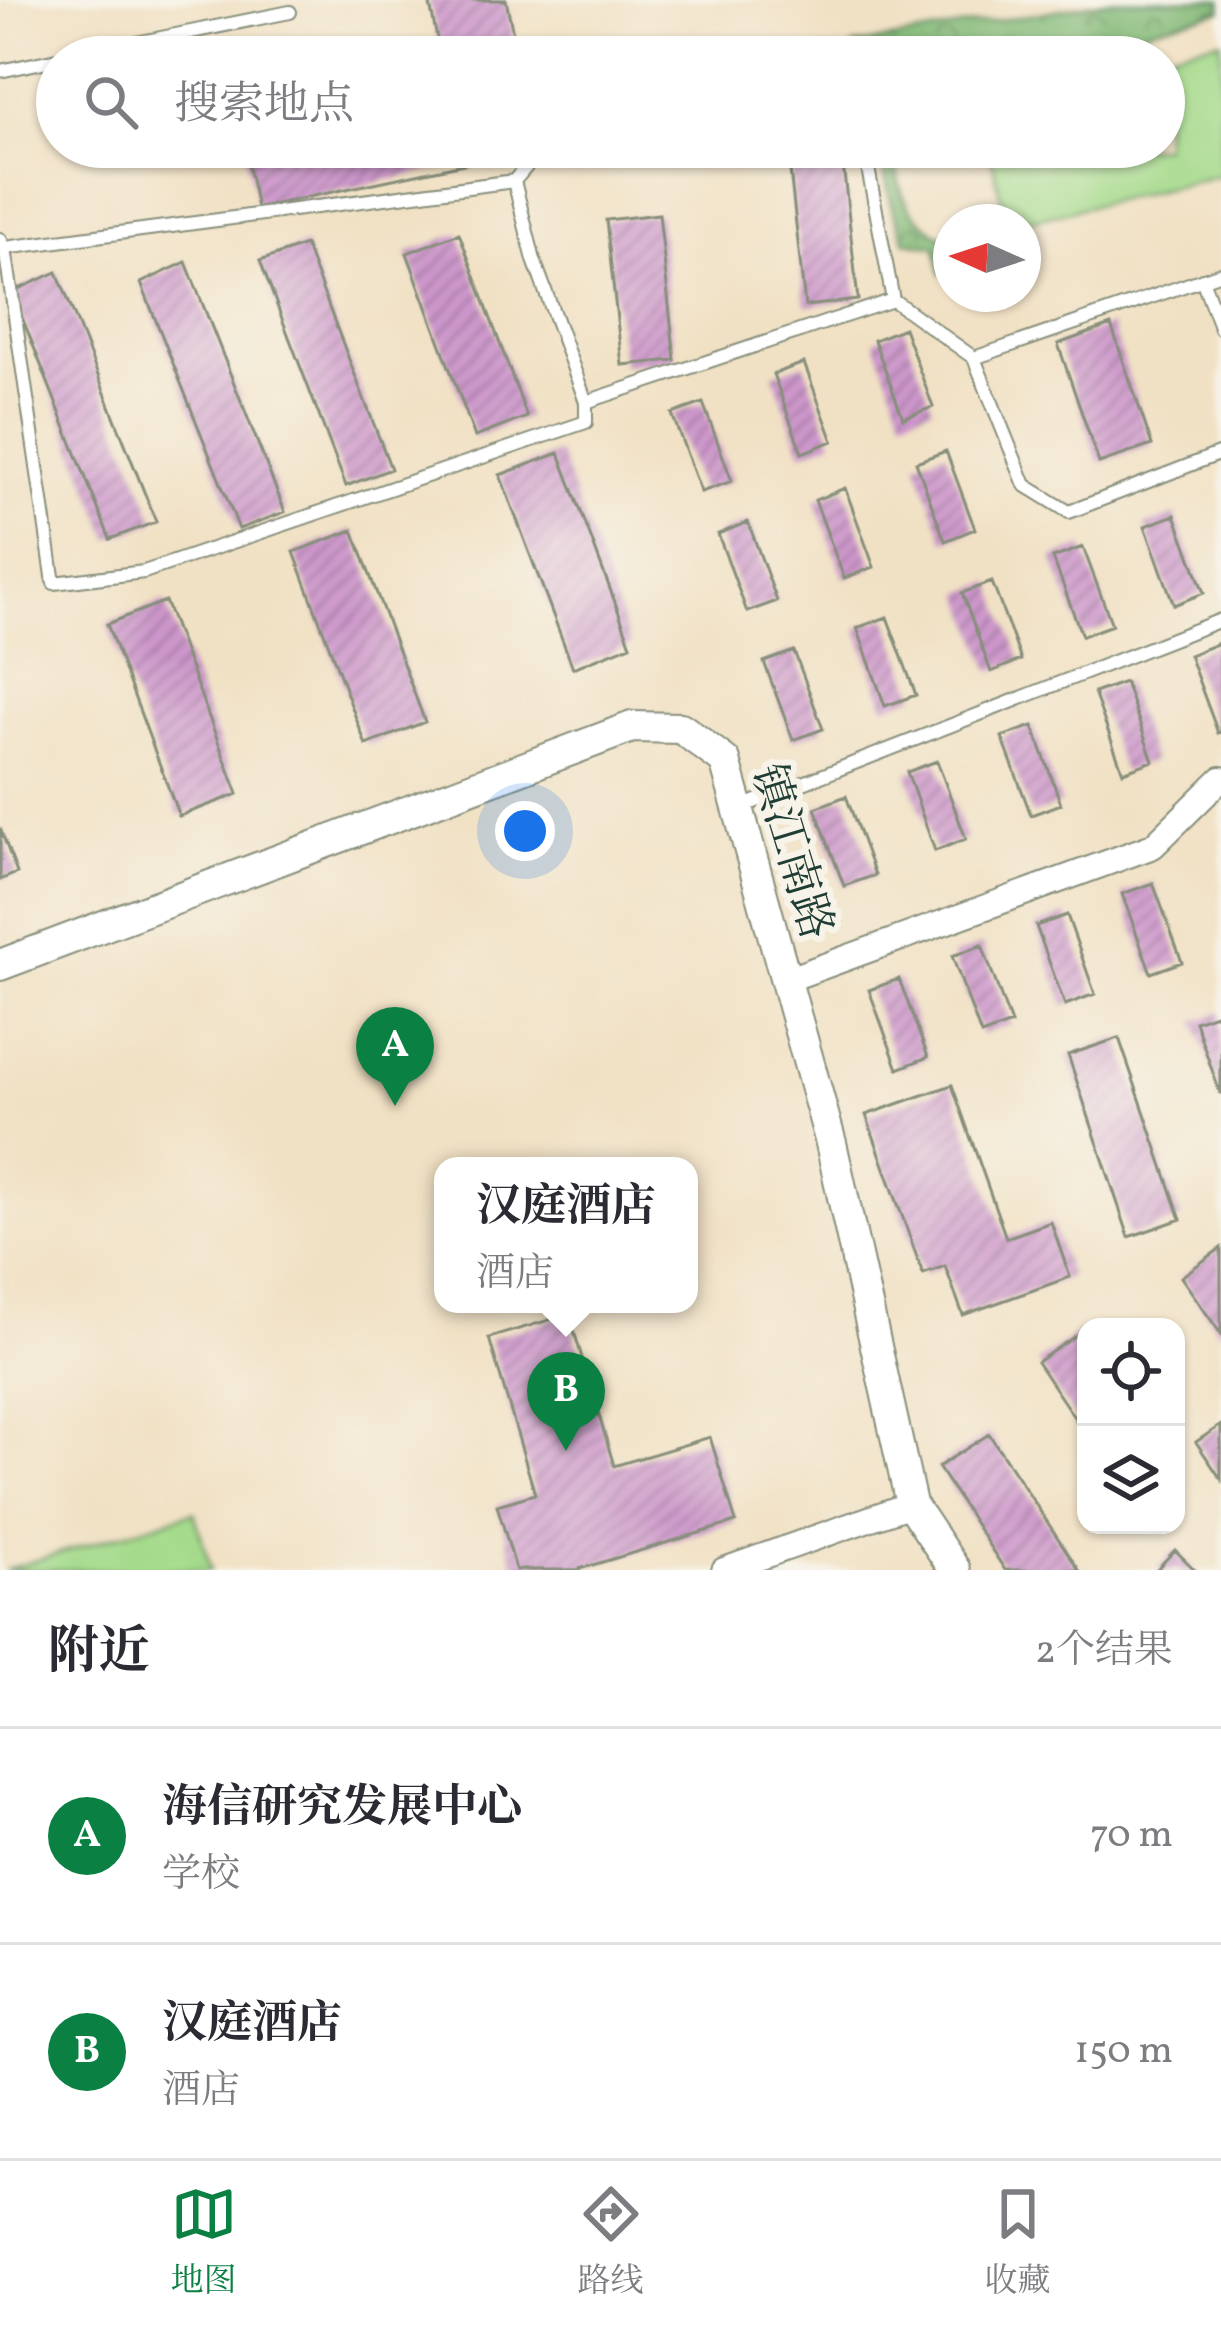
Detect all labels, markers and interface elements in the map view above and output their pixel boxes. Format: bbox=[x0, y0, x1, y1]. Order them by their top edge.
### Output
search box bbox=[36, 36, 1185, 168]
icon: search bbox=[78, 69, 144, 135]
text: 搜索地点 bbox=[174, 75, 354, 138]
north arrow bbox=[933, 204, 1041, 312]
street label: 镇江南路 bbox=[733, 757, 846, 948]
your location bbox=[495, 801, 555, 861]
pin: A bbox=[356, 1007, 434, 1106]
popup bbox=[434, 1157, 698, 1313]
text: 汉庭酒店 bbox=[476, 1177, 656, 1240]
text: 酒店 bbox=[476, 1248, 554, 1302]
map controls bbox=[1077, 1318, 1185, 1534]
button: locate bbox=[1077, 1318, 1185, 1426]
pin: B bbox=[527, 1352, 605, 1451]
button: layers bbox=[1077, 1426, 1185, 1534]
text: 附近 bbox=[48, 1618, 150, 1689]
text: 2个结果 bbox=[1035, 1625, 1173, 1679]
text: 海信研究发展中心 bbox=[162, 1778, 522, 1841]
text: A bbox=[73, 1809, 101, 1863]
text: 70 m bbox=[1090, 1809, 1173, 1863]
text: 学校 bbox=[162, 1849, 240, 1903]
text: 汉庭酒店 bbox=[162, 1994, 342, 2057]
text: B bbox=[74, 2025, 100, 2079]
text: 150 m bbox=[1074, 2025, 1173, 2079]
text: 酒店 bbox=[162, 2065, 240, 2119]
tab: 地图 bbox=[171, 2181, 237, 2306]
tab: 路线 bbox=[578, 2181, 644, 2306]
tab: 收藏 bbox=[985, 2181, 1051, 2306]

